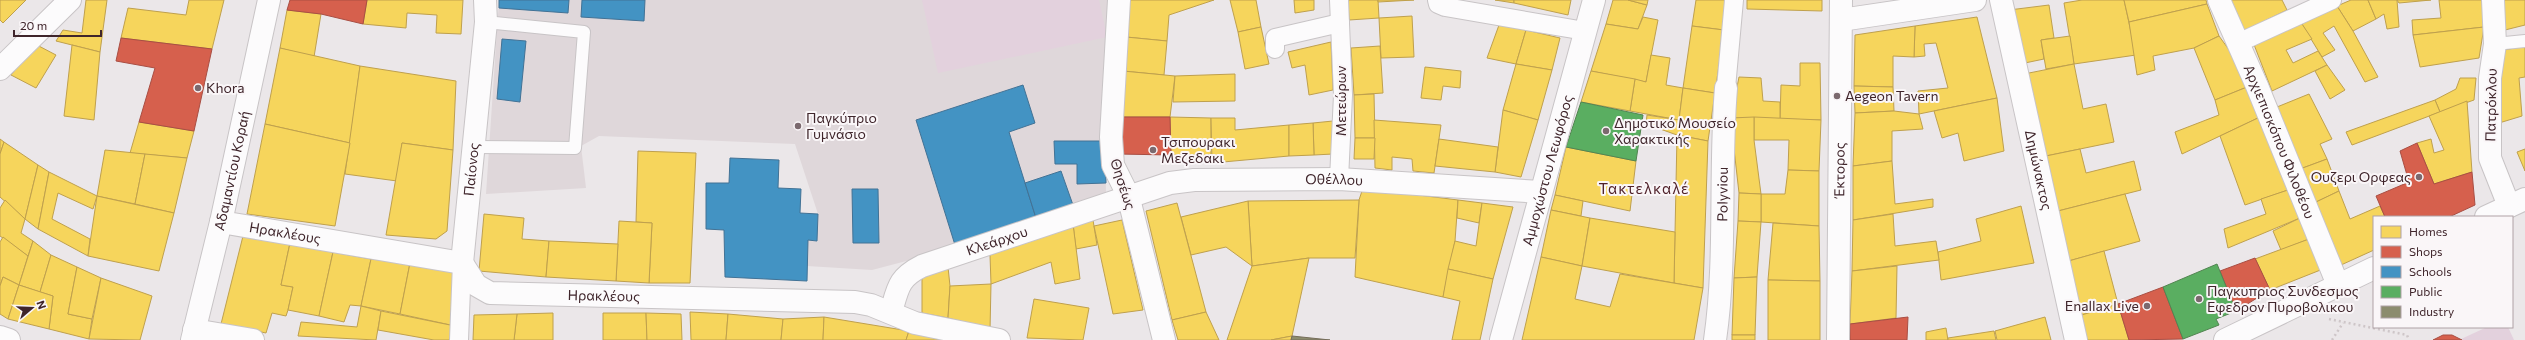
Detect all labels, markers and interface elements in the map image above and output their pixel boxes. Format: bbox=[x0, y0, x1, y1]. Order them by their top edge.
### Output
scale bar bbox=[14, 12, 101, 38]
text: 20 m bbox=[20, 18, 47, 32]
street label: Αρχιεπισκόπου Φιλοθέου bbox=[2241, 62, 2319, 221]
street label: Μετεώρων bbox=[1332, 66, 1349, 136]
street label: Πατρόκλου bbox=[2481, 68, 2500, 142]
place label: Khora bbox=[206, 79, 245, 96]
marker: Khora bbox=[193, 83, 203, 93]
place label: Aegeon Tavern bbox=[1845, 87, 1939, 104]
marker: Aegeon Tavern bbox=[1832, 91, 1842, 101]
street label: Αμμοχώστου Λεωφόρος bbox=[1518, 93, 1576, 247]
street label: Αδαμαντίου Κοραή bbox=[210, 109, 253, 232]
place label: Παγκύπριο Γυμνάσιο bbox=[806, 109, 877, 142]
place label: Δημοτικό Μουσείο Χαρακτικής bbox=[1614, 114, 1736, 147]
marker: Παγκύπριο Γυμνάσιο bbox=[793, 121, 803, 131]
marker: Δημοτικό Μουσείο Χαρακτικής bbox=[1601, 126, 1611, 136]
street label: Δημώνακτος bbox=[2022, 128, 2056, 212]
place label: Τσιπουρακι Μεζεδακι bbox=[1161, 133, 1236, 166]
street label: Παίονος bbox=[460, 142, 482, 197]
street label: Έκτορος bbox=[1830, 142, 1848, 200]
marker: Τσιπουρακι Μεζεδακι bbox=[1148, 145, 1158, 155]
street label: Θησέως bbox=[1107, 156, 1140, 212]
street label: Polyviou bbox=[1713, 167, 1731, 222]
place label: Ουζερι Ορφεας bbox=[2311, 168, 2411, 185]
street label: Οθέλλου bbox=[1305, 170, 1364, 189]
marker: Ουζερι Ορφεας bbox=[2414, 172, 2424, 182]
district label: Τακτελκαλέ bbox=[1599, 179, 1689, 197]
legend bbox=[2373, 216, 2513, 328]
street label: Ηρακλέους bbox=[248, 218, 322, 247]
street label: Κλεάρχου bbox=[964, 222, 1030, 259]
text: Homes bbox=[2409, 224, 2447, 238]
text: Shops bbox=[2409, 244, 2443, 258]
text: Schools bbox=[2409, 264, 2452, 278]
place label: Παγκυπριος Συνδεσμος Εφεδρον Πυροβολικου bbox=[2207, 282, 2359, 315]
text: Public bbox=[2409, 284, 2442, 298]
street label: Ηρακλέους bbox=[567, 286, 640, 305]
north arrow bbox=[12, 288, 52, 328]
marker: Παγκυπριος Συνδεσμος Εφεδρον Πυροβολικου bbox=[2194, 294, 2204, 304]
place label: Enallax Live bbox=[2065, 297, 2139, 314]
text: N bbox=[34, 299, 49, 311]
marker: Enallax Live bbox=[2142, 301, 2152, 311]
text: Industry bbox=[2409, 304, 2454, 318]

